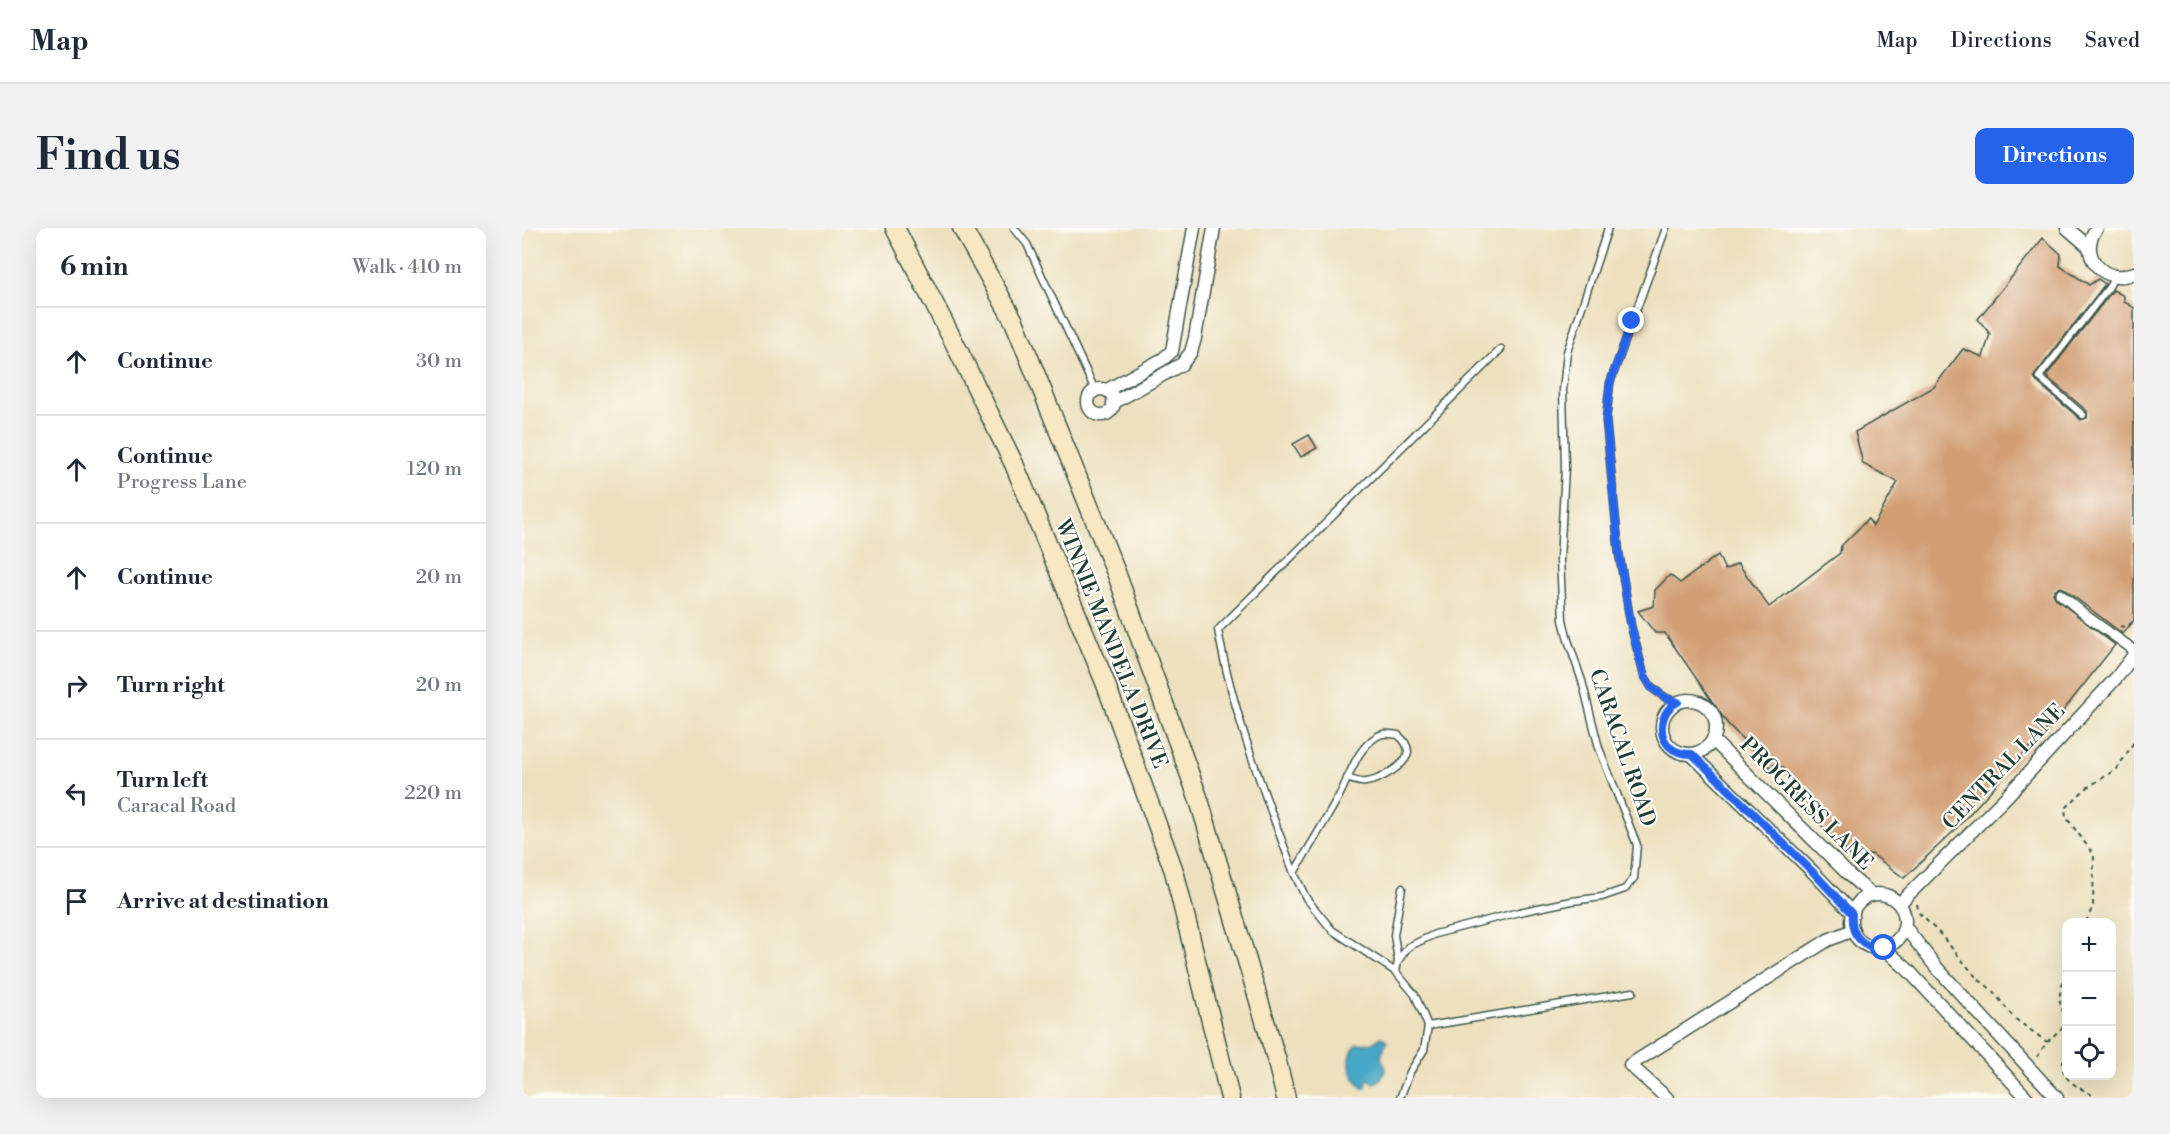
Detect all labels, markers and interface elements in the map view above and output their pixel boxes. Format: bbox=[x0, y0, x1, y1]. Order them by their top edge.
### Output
text: Map bbox=[30, 24, 89, 59]
text: Map bbox=[1876, 28, 1918, 54]
text: Directions bbox=[1951, 28, 2052, 54]
text: Saved bbox=[2085, 28, 2140, 54]
button: Directions bbox=[1975, 128, 2134, 184]
text: Find us bbox=[36, 130, 180, 183]
text: 6 min bbox=[60, 251, 128, 283]
text: Walk · 410 m bbox=[352, 255, 462, 280]
route end bbox=[1618, 307, 1644, 333]
icon: ahead bbox=[60, 345, 93, 378]
text: Continue bbox=[117, 348, 213, 375]
text: 30 m bbox=[416, 349, 462, 374]
text: Continue bbox=[117, 443, 213, 470]
icon: ahead bbox=[60, 453, 93, 486]
text: 120 m bbox=[407, 457, 462, 482]
text: Progress Lane bbox=[117, 470, 247, 495]
street label: WINNIE MANDELA DRIVE bbox=[1049, 515, 1173, 772]
icon: ahead bbox=[60, 561, 93, 594]
text: Continue bbox=[117, 564, 213, 591]
text: 20 m bbox=[416, 565, 462, 590]
street label: CARACAL ROAD bbox=[1583, 666, 1661, 830]
icon: right bbox=[60, 669, 93, 702]
text: Turn right bbox=[117, 672, 225, 699]
text: 20 m bbox=[416, 673, 462, 698]
street label: CENTRAL LANE bbox=[1937, 698, 2071, 836]
street label: PROGRESS LANE bbox=[1734, 732, 1878, 876]
text: Turn left bbox=[117, 767, 208, 794]
icon: left bbox=[60, 777, 93, 810]
text: 220 m bbox=[404, 781, 462, 806]
text: Caracal Road bbox=[117, 794, 236, 819]
icon: arrive bbox=[60, 885, 93, 918]
text: Arrive at destination bbox=[117, 888, 329, 915]
map controls bbox=[2062, 918, 2116, 1080]
button: + bbox=[2062, 918, 2116, 972]
route start bbox=[1870, 934, 1896, 960]
button: − bbox=[2062, 972, 2116, 1026]
button: locate bbox=[2062, 1026, 2116, 1080]

